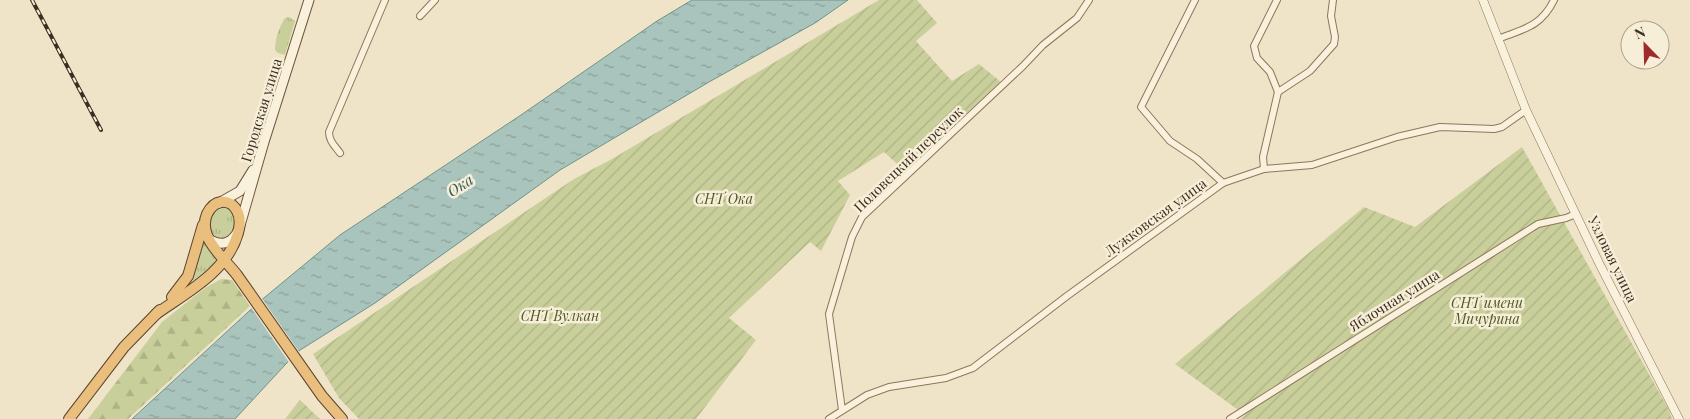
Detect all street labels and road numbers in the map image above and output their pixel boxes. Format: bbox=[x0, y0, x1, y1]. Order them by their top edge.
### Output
street label: Городская улица bbox=[236, 56, 286, 164]
street label: Половецкий переулок bbox=[849, 102, 967, 216]
street label: Лужковская улица bbox=[1099, 173, 1210, 261]
street label: Узловая улица bbox=[1584, 212, 1642, 305]
street label: Яблочная улица bbox=[1344, 265, 1443, 336]

